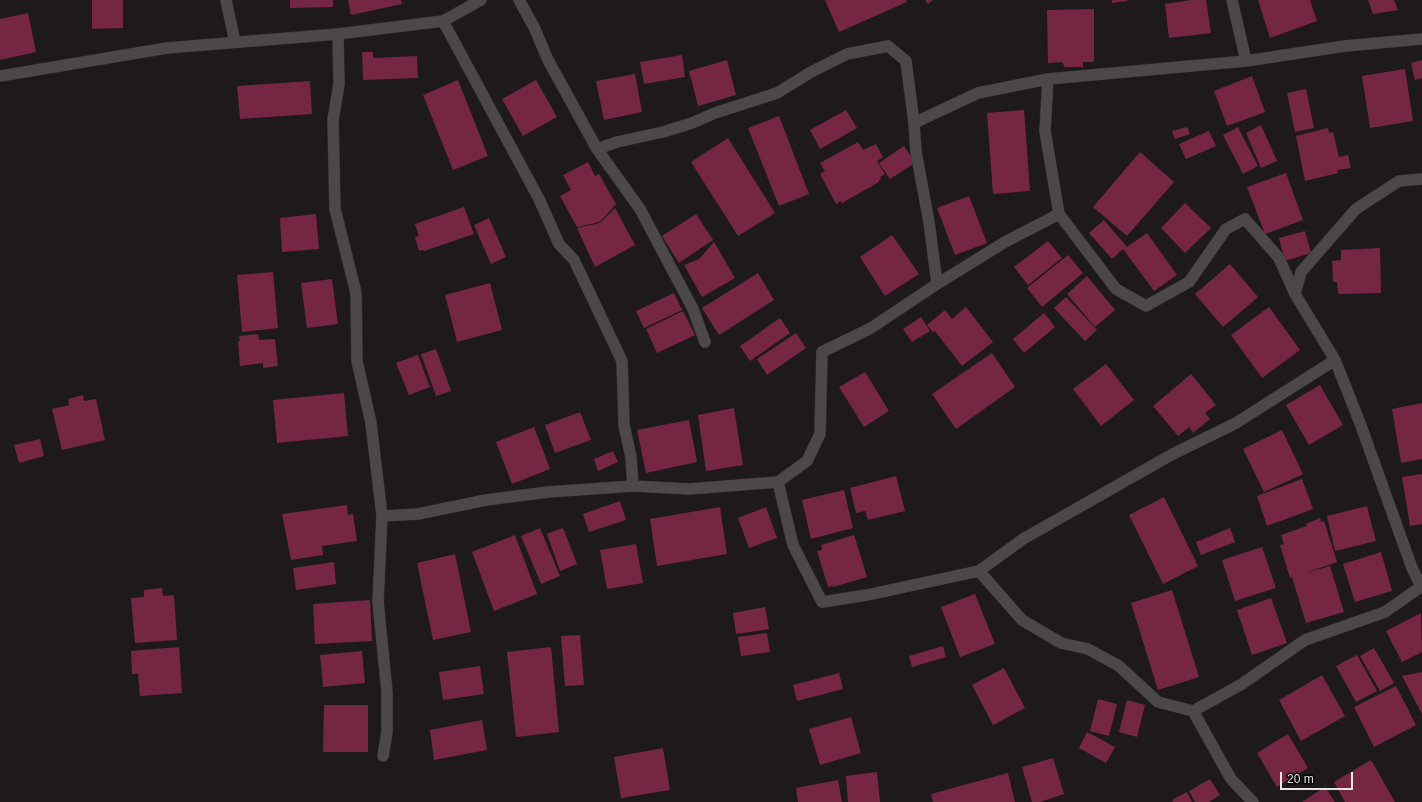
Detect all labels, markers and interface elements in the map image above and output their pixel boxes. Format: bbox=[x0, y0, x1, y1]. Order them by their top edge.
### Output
scale bar bbox=[1282, 764, 1355, 790]
text: 20 m bbox=[1287, 772, 1314, 786]

